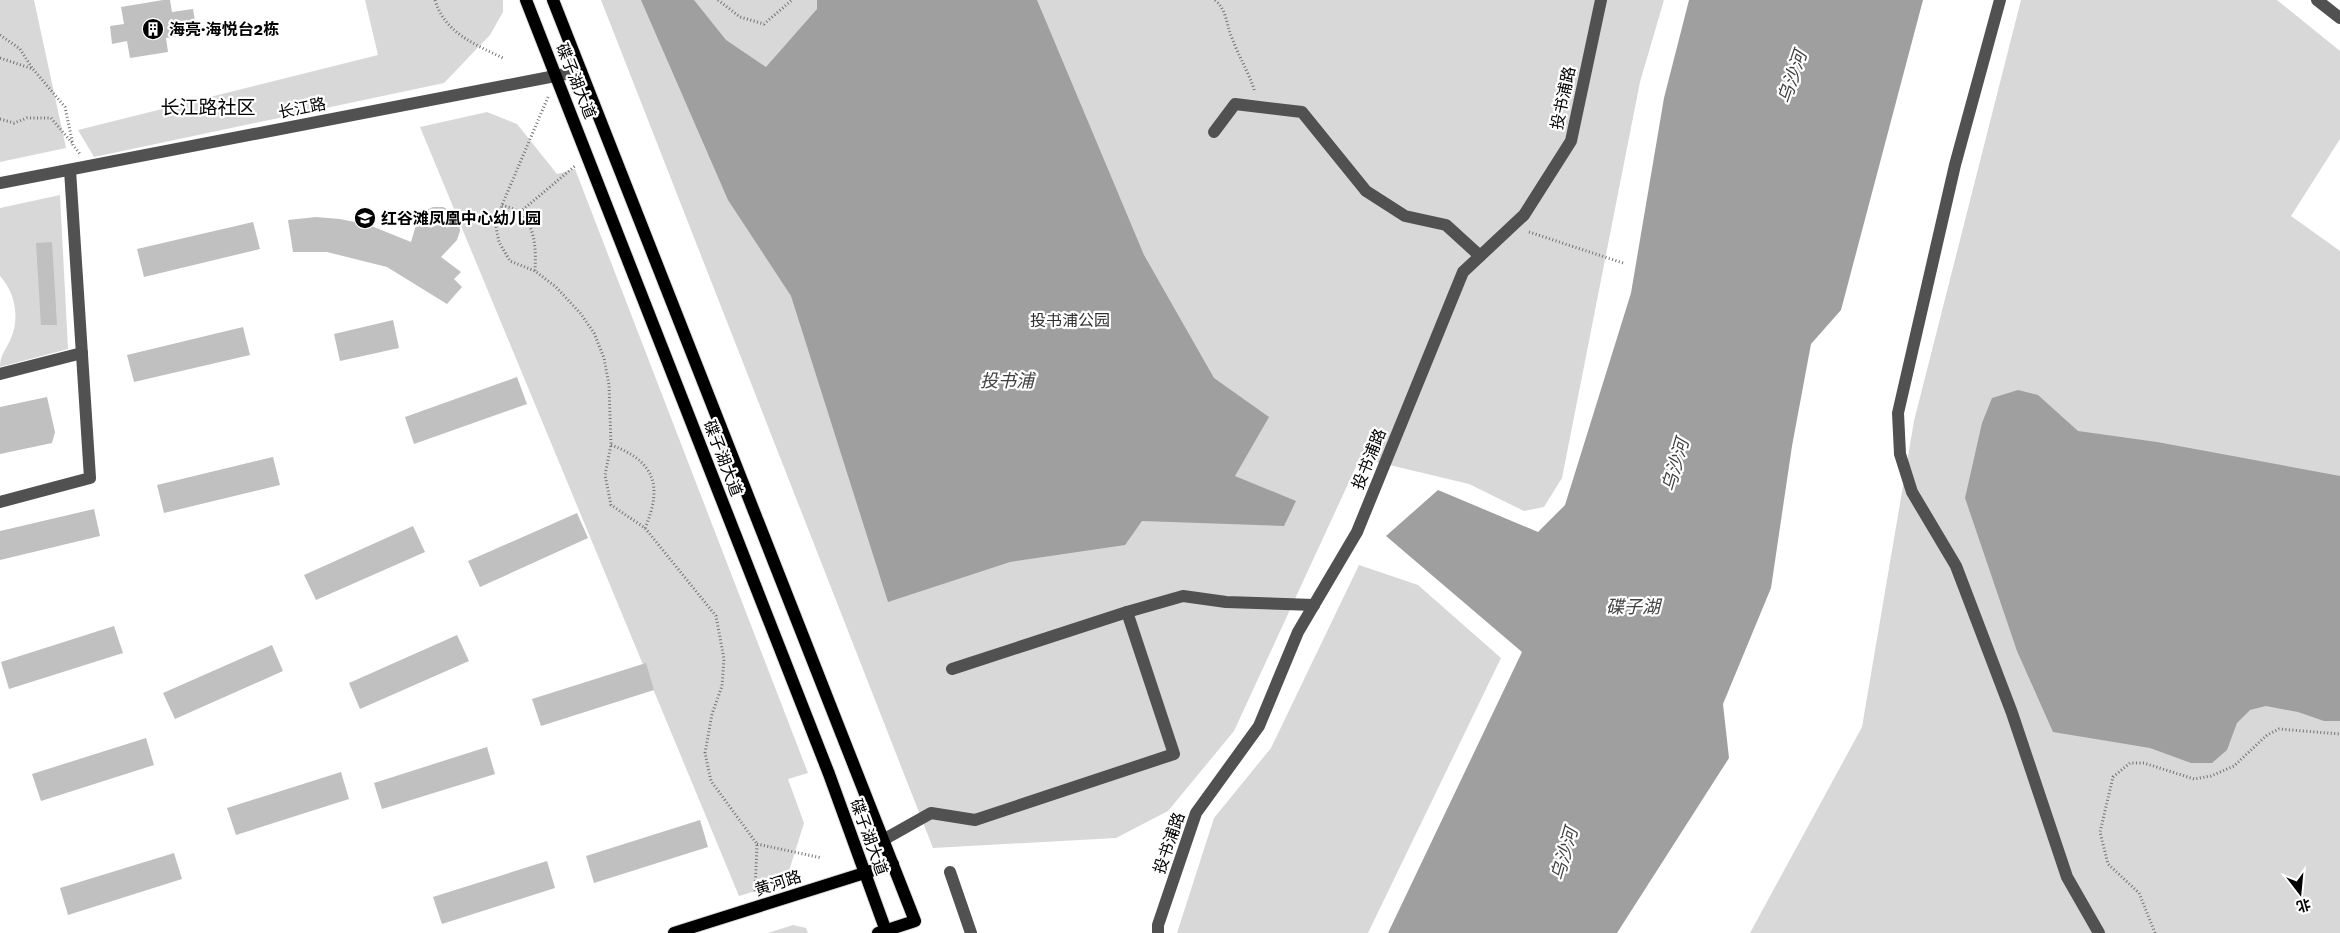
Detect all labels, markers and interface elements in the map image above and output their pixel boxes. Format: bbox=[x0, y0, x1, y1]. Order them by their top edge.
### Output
building icon: 海亮·海悦台2栋 bbox=[141, 17, 165, 41]
place label: 海亮·海悦台2栋 bbox=[169, 20, 279, 39]
street label: 碟子湖大道 bbox=[552, 40, 600, 122]
water label: 乌沙河 bbox=[1773, 45, 1812, 106]
street label: 投书浦路 bbox=[1547, 65, 1579, 131]
street label: 长江路 bbox=[277, 94, 327, 122]
district label: 长江路社区 bbox=[160, 96, 256, 119]
school or university icon: 红谷滩凤凰中心幼儿园 bbox=[353, 206, 377, 230]
place label: 红谷滩凤凰中心幼儿园 bbox=[381, 209, 541, 228]
park label: 投书浦公园 bbox=[1030, 311, 1110, 330]
water label: 投书浦 bbox=[980, 370, 1037, 391]
street label: 碟子湖大道 bbox=[700, 417, 746, 499]
street label: 投书浦路 bbox=[1348, 426, 1390, 492]
water label: 乌沙河 bbox=[1657, 433, 1693, 494]
water label: 碟子湖 bbox=[1606, 596, 1663, 617]
street label: 碟子湖大道 bbox=[846, 796, 892, 878]
street label: 投书浦路 bbox=[1150, 810, 1188, 876]
water label: 乌沙河 bbox=[1546, 822, 1582, 883]
street label: 黄河路 bbox=[752, 867, 804, 899]
north arrow bbox=[2275, 868, 2325, 918]
text: 北 bbox=[2295, 896, 2313, 915]

